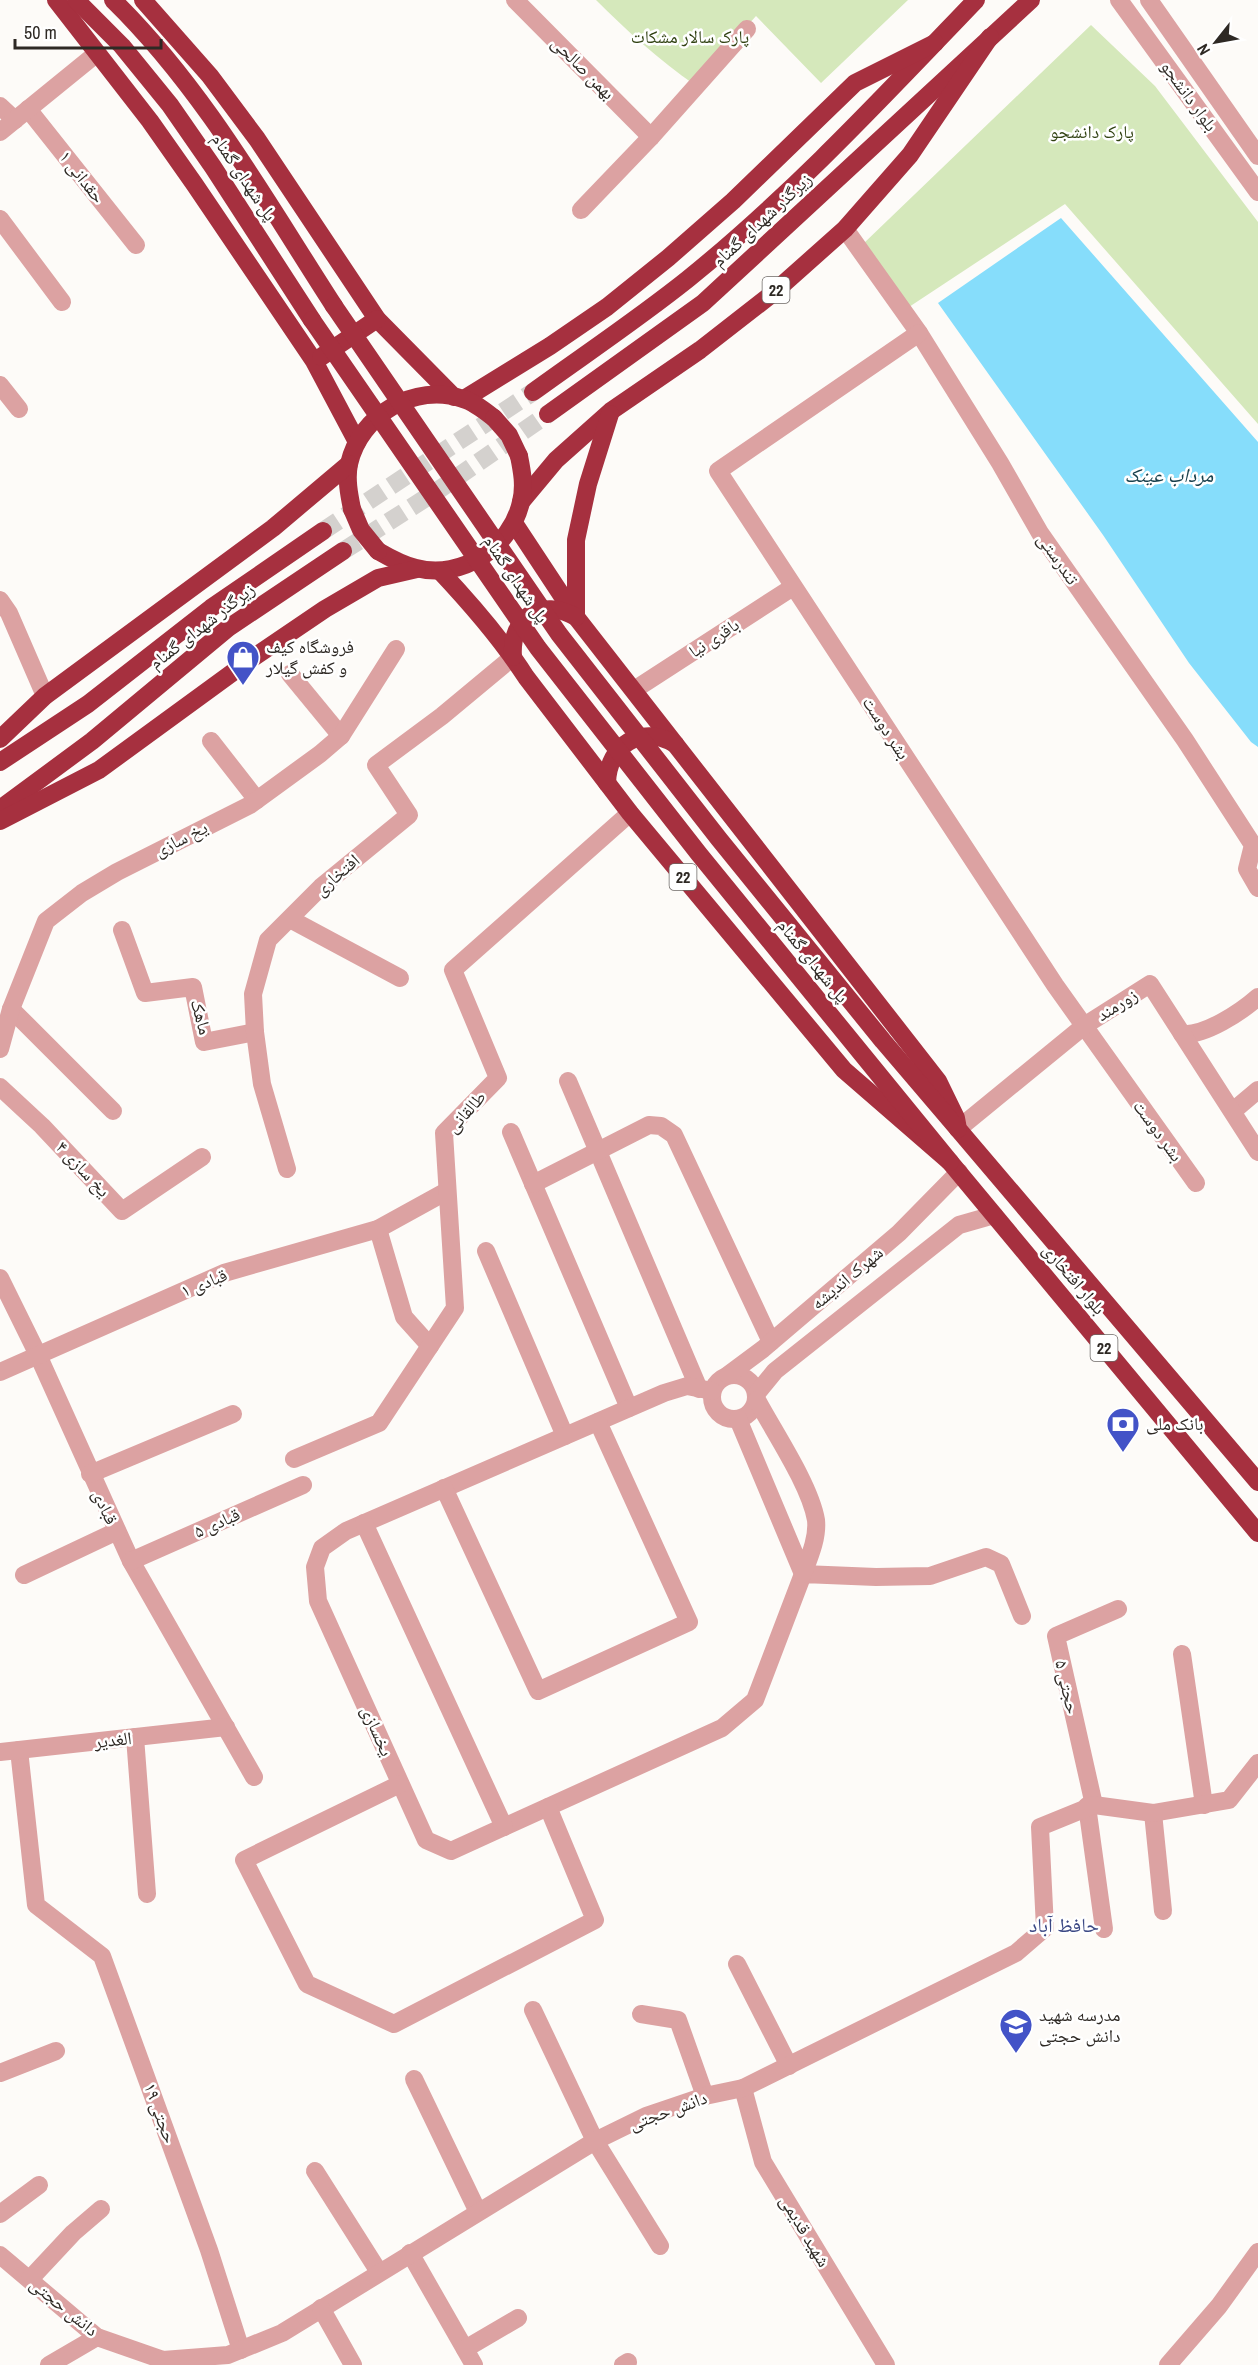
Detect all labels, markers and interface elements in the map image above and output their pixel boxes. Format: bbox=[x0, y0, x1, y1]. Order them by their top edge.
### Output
scale bar bbox=[15, 12, 160, 50]
north arrow bbox=[1186, 12, 1246, 72]
text: 50 m bbox=[24, 20, 57, 45]
park label: پارک سالار مشکات bbox=[631, 24, 749, 49]
street label: بهمن صالحی bbox=[546, 30, 621, 105]
text: N bbox=[1191, 40, 1215, 59]
street label: بلوار دانشجو bbox=[1155, 55, 1224, 136]
park label: پارک دانشجو bbox=[1050, 119, 1134, 144]
street label: پل شهدای گمنام bbox=[206, 128, 283, 226]
street label: حقدانی ۱ bbox=[54, 145, 111, 208]
street label: زیرگذر شهدای گمنام bbox=[706, 167, 817, 272]
road number: 22 bbox=[762, 277, 790, 303]
water label: مرداب عینک bbox=[1125, 461, 1213, 488]
street label: تندرستی bbox=[1032, 528, 1085, 589]
street label: پل شهدای گمنام bbox=[478, 530, 555, 628]
street label: زیرگذر شهدای گمنام bbox=[144, 576, 260, 675]
street label: باقری نیا bbox=[684, 612, 744, 663]
place label: فروشگاه کیف و کفش گیلار bbox=[265, 634, 354, 680]
shop icon: فروشگاه کیف و کفش گیلار bbox=[225, 639, 261, 686]
street label: بشر دوست bbox=[857, 691, 916, 764]
street label: یخ سازی bbox=[150, 815, 212, 863]
street label: افتخاری bbox=[308, 848, 365, 901]
road number: 22 bbox=[670, 864, 696, 890]
street label: پل شهدای گمنام bbox=[772, 914, 855, 1008]
street label: زورمند bbox=[1091, 982, 1142, 1027]
street label: ماهک bbox=[185, 996, 218, 1037]
street label: طالقانی bbox=[440, 1085, 491, 1138]
street label: بشر دوست bbox=[1128, 1095, 1189, 1167]
street label: یخ سازی ۴ bbox=[51, 1135, 116, 1202]
street label: بلوار افتخاری bbox=[1037, 1238, 1112, 1320]
street label: شهرک اندیشه bbox=[805, 1240, 888, 1315]
street label: قبادی ۱ bbox=[177, 1262, 231, 1303]
road number: 22 bbox=[1090, 1335, 1118, 1361]
bank icon: بانک ملی bbox=[1105, 1406, 1141, 1453]
place label: بانک ملی bbox=[1146, 1411, 1204, 1436]
street label: قبادی bbox=[87, 1485, 124, 1528]
street label: قبادی ۵ bbox=[190, 1501, 244, 1544]
street label: حجتی ۵ bbox=[1049, 1658, 1086, 1716]
street label: یخسازی bbox=[355, 1702, 400, 1760]
street label: الغدیر bbox=[92, 1725, 133, 1754]
district label: حافظ آباد bbox=[1029, 1911, 1099, 1938]
place label: مدرسه شهید دانش حجتی bbox=[1039, 2002, 1121, 2048]
school or university icon: مدرسه شهید دانش حجتی bbox=[998, 2007, 1034, 2054]
street label: حجتی ۱۹ bbox=[138, 2079, 183, 2146]
street label: دانش حجتی bbox=[625, 2085, 710, 2136]
street label: شهید قدیمی bbox=[774, 2190, 837, 2271]
street label: دانش حجتی bbox=[25, 2271, 104, 2342]

